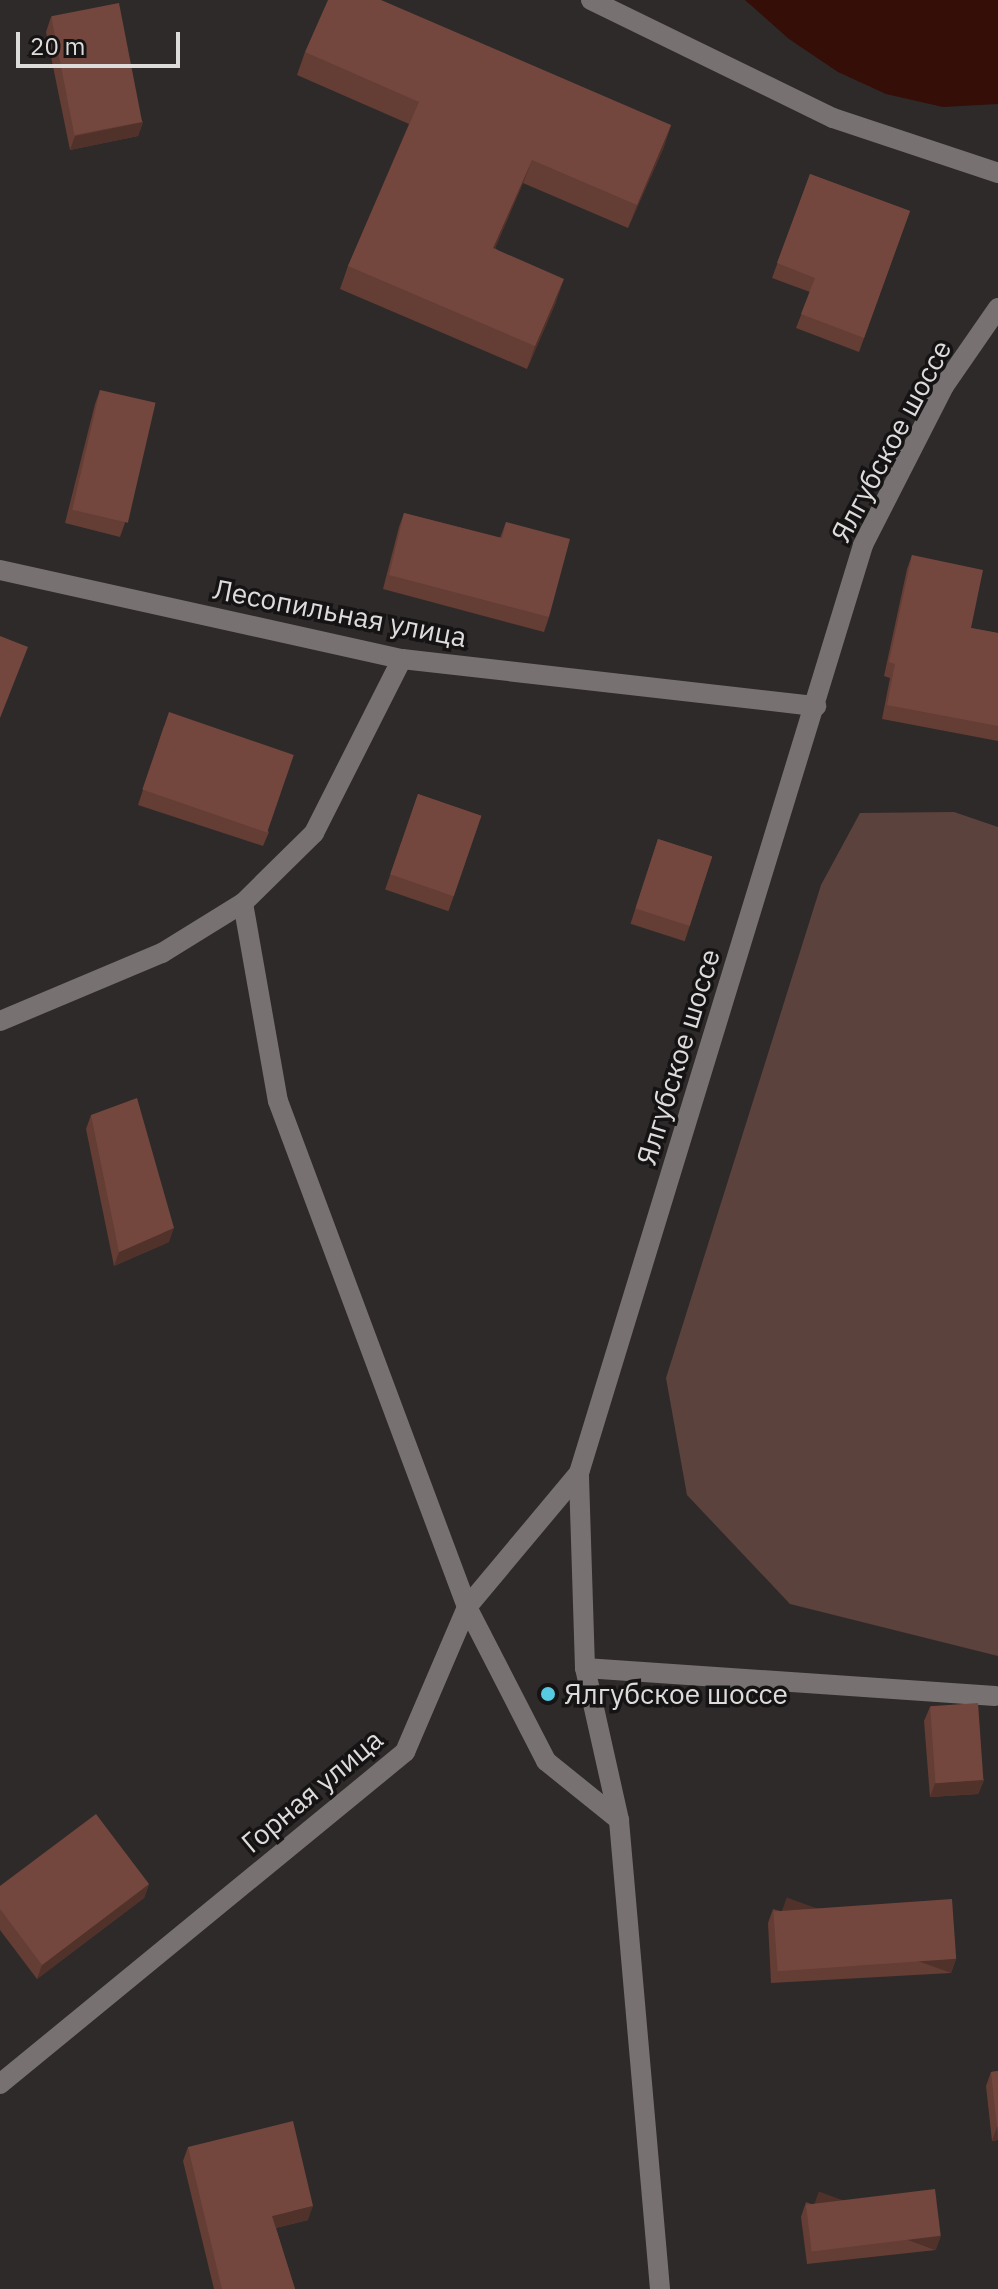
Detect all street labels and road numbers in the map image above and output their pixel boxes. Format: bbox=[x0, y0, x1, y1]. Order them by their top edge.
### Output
street label: Ялгубское шоссе bbox=[824, 334, 958, 548]
street label: Лесопильная улица bbox=[210, 572, 470, 654]
street label: Ялгубское шоссе bbox=[629, 945, 727, 1169]
street label: Горная улица bbox=[235, 1722, 389, 1860]

